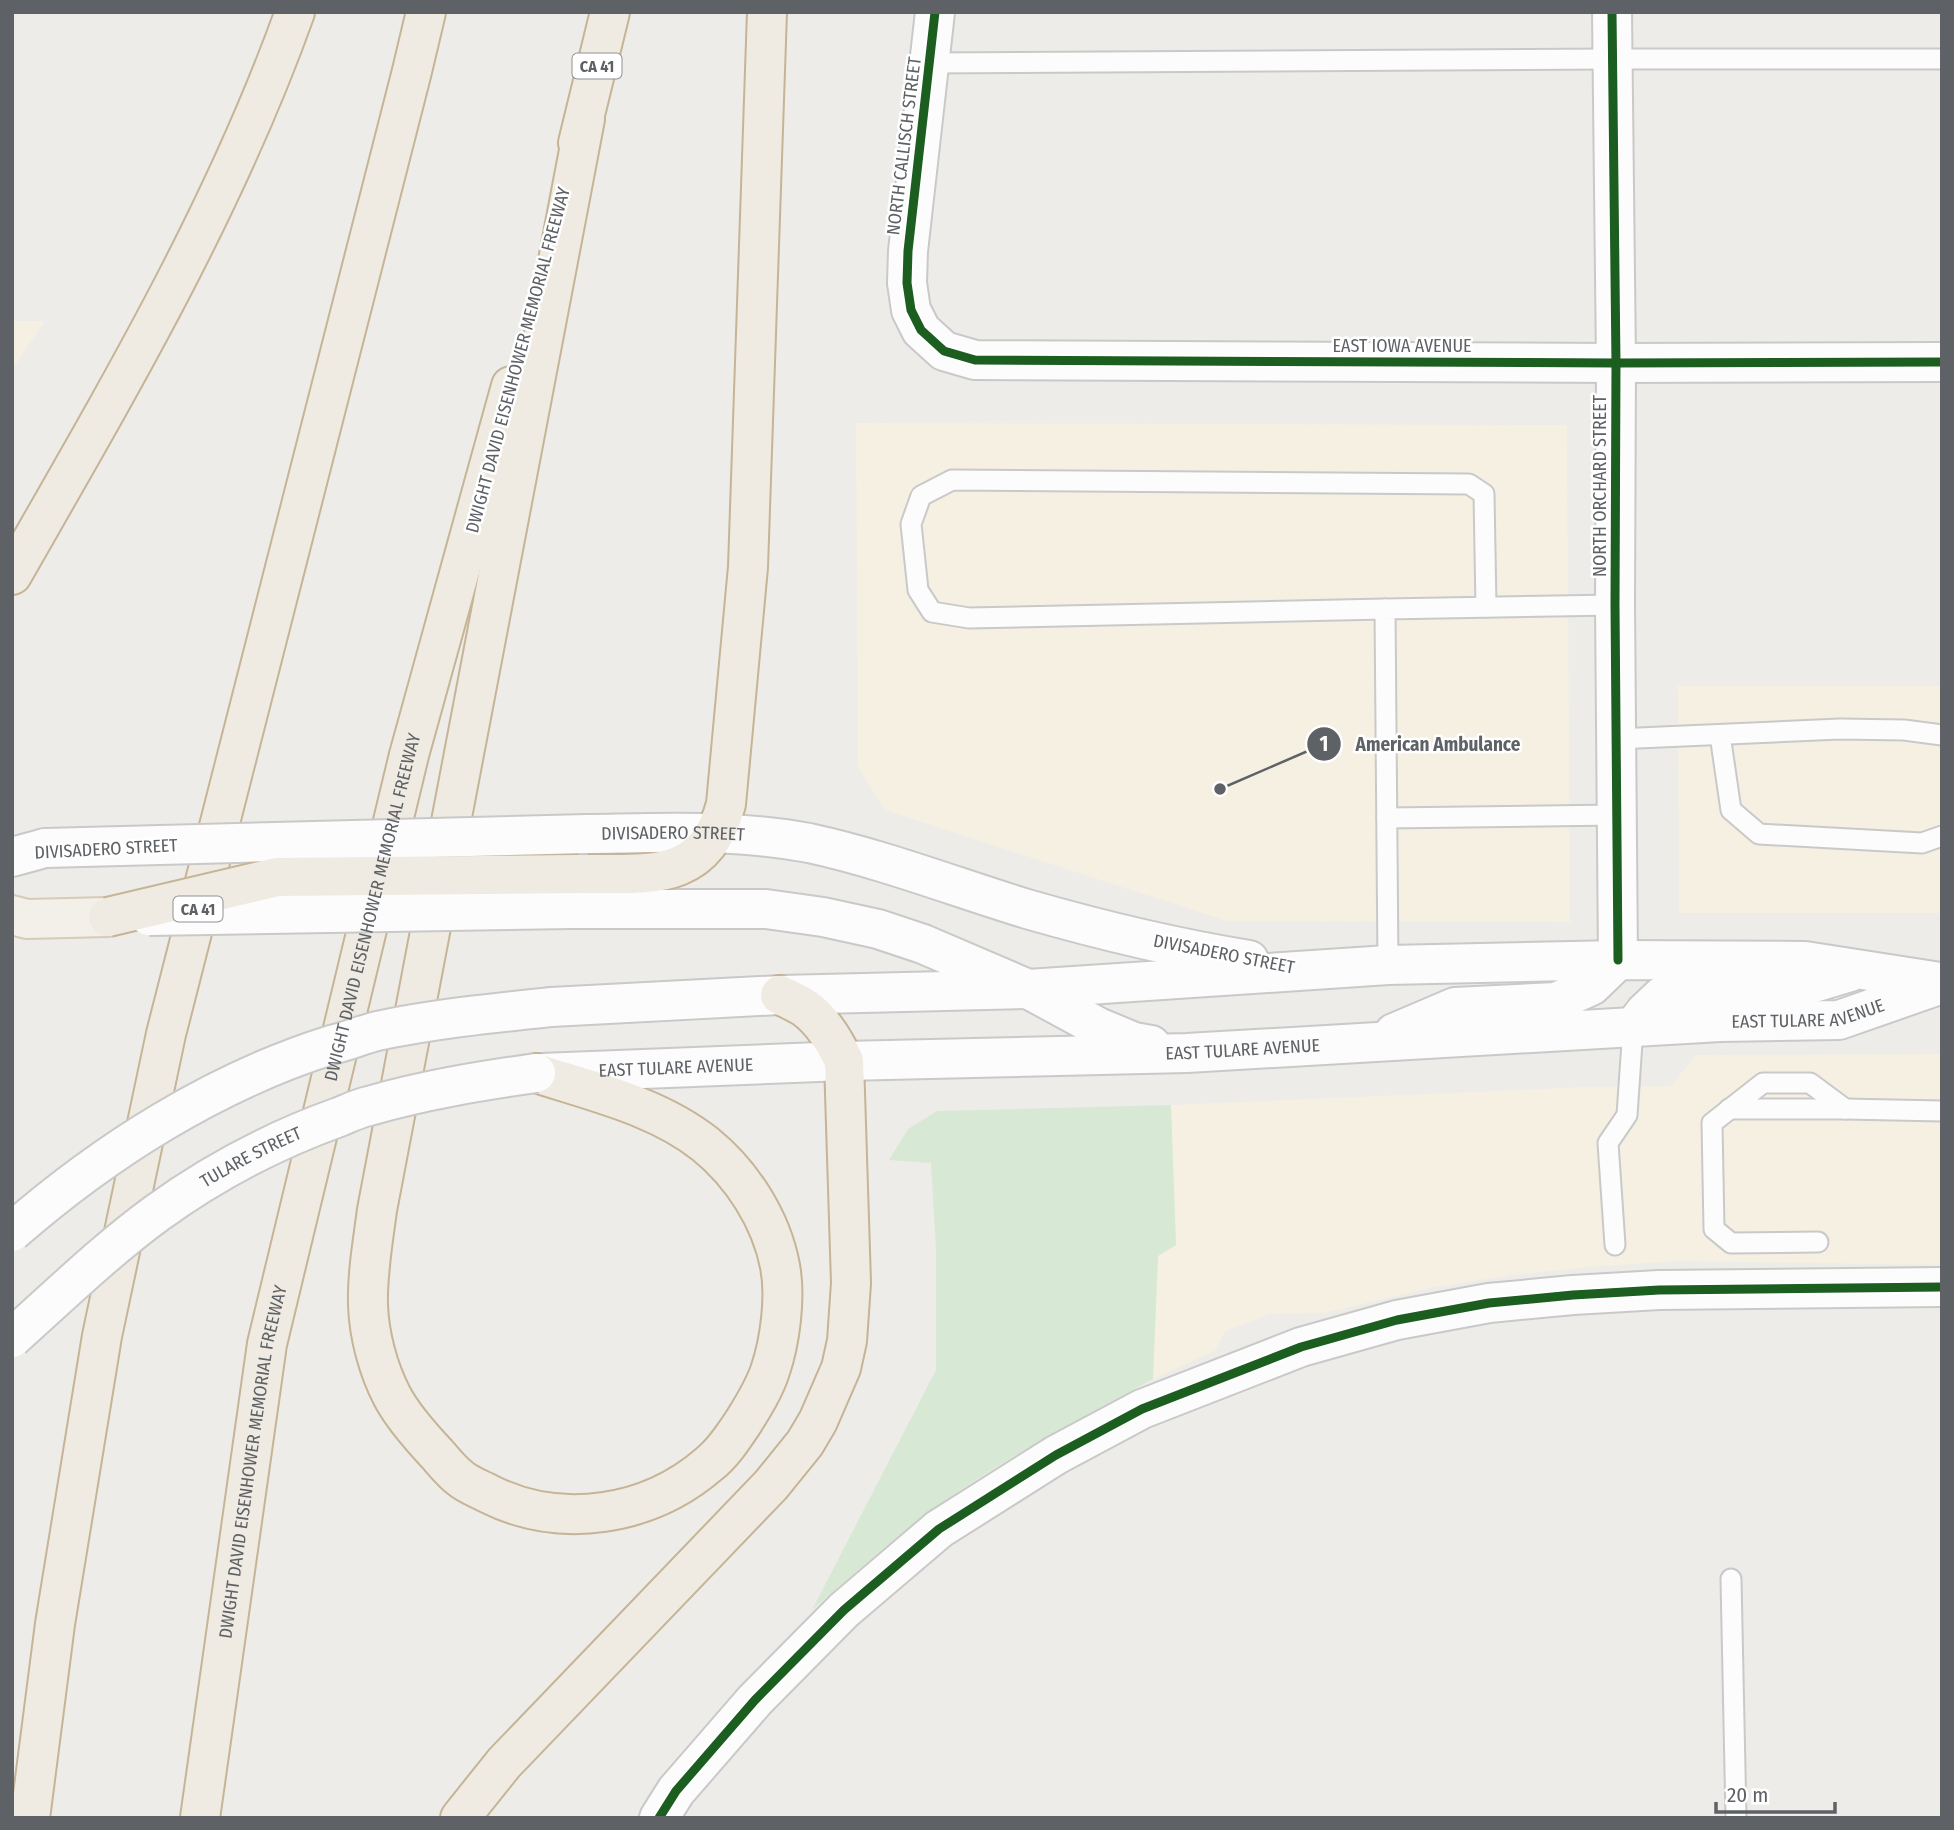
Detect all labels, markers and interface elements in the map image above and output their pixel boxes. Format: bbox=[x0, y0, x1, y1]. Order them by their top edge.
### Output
road number: CA 41 bbox=[572, 54, 622, 78]
street label: NORTH CALLISCH STREET bbox=[882, 55, 926, 236]
street label: DWIGHT DAVID EISENHOWER MEMORIAL FREEWAY bbox=[461, 185, 575, 535]
street label: EAST IOWA AVENUE bbox=[1333, 335, 1471, 357]
street label: NORTH ORCHARD STREET bbox=[1589, 394, 1611, 577]
callout: American Ambulance bbox=[1307, 724, 1535, 764]
street label: DWIGHT DAVID EISENHOWER MEMORIAL FREEWAY bbox=[320, 731, 426, 1084]
text: 1 bbox=[1320, 731, 1328, 757]
text: American Ambulance bbox=[1355, 733, 1521, 756]
street label: DIVISADERO STREET bbox=[601, 822, 746, 846]
street label: DIVISADERO STREET bbox=[34, 834, 179, 864]
road number: CA 41 bbox=[174, 897, 222, 922]
street label: DIVISADERO STREET bbox=[1152, 930, 1297, 979]
street label: EAST TULARE AVENUE bbox=[1731, 994, 1887, 1033]
street label: EAST TULARE AVENUE bbox=[1165, 1034, 1320, 1065]
street label: EAST TULARE AVENUE bbox=[598, 1054, 754, 1082]
street label: TULARE STREET bbox=[196, 1122, 305, 1192]
street label: DWIGHT DAVID EISENHOWER MEMORIAL FREEWAY bbox=[214, 1283, 292, 1640]
scale bar bbox=[1716, 1770, 1835, 1814]
text: 20 m bbox=[1727, 1782, 1768, 1808]

